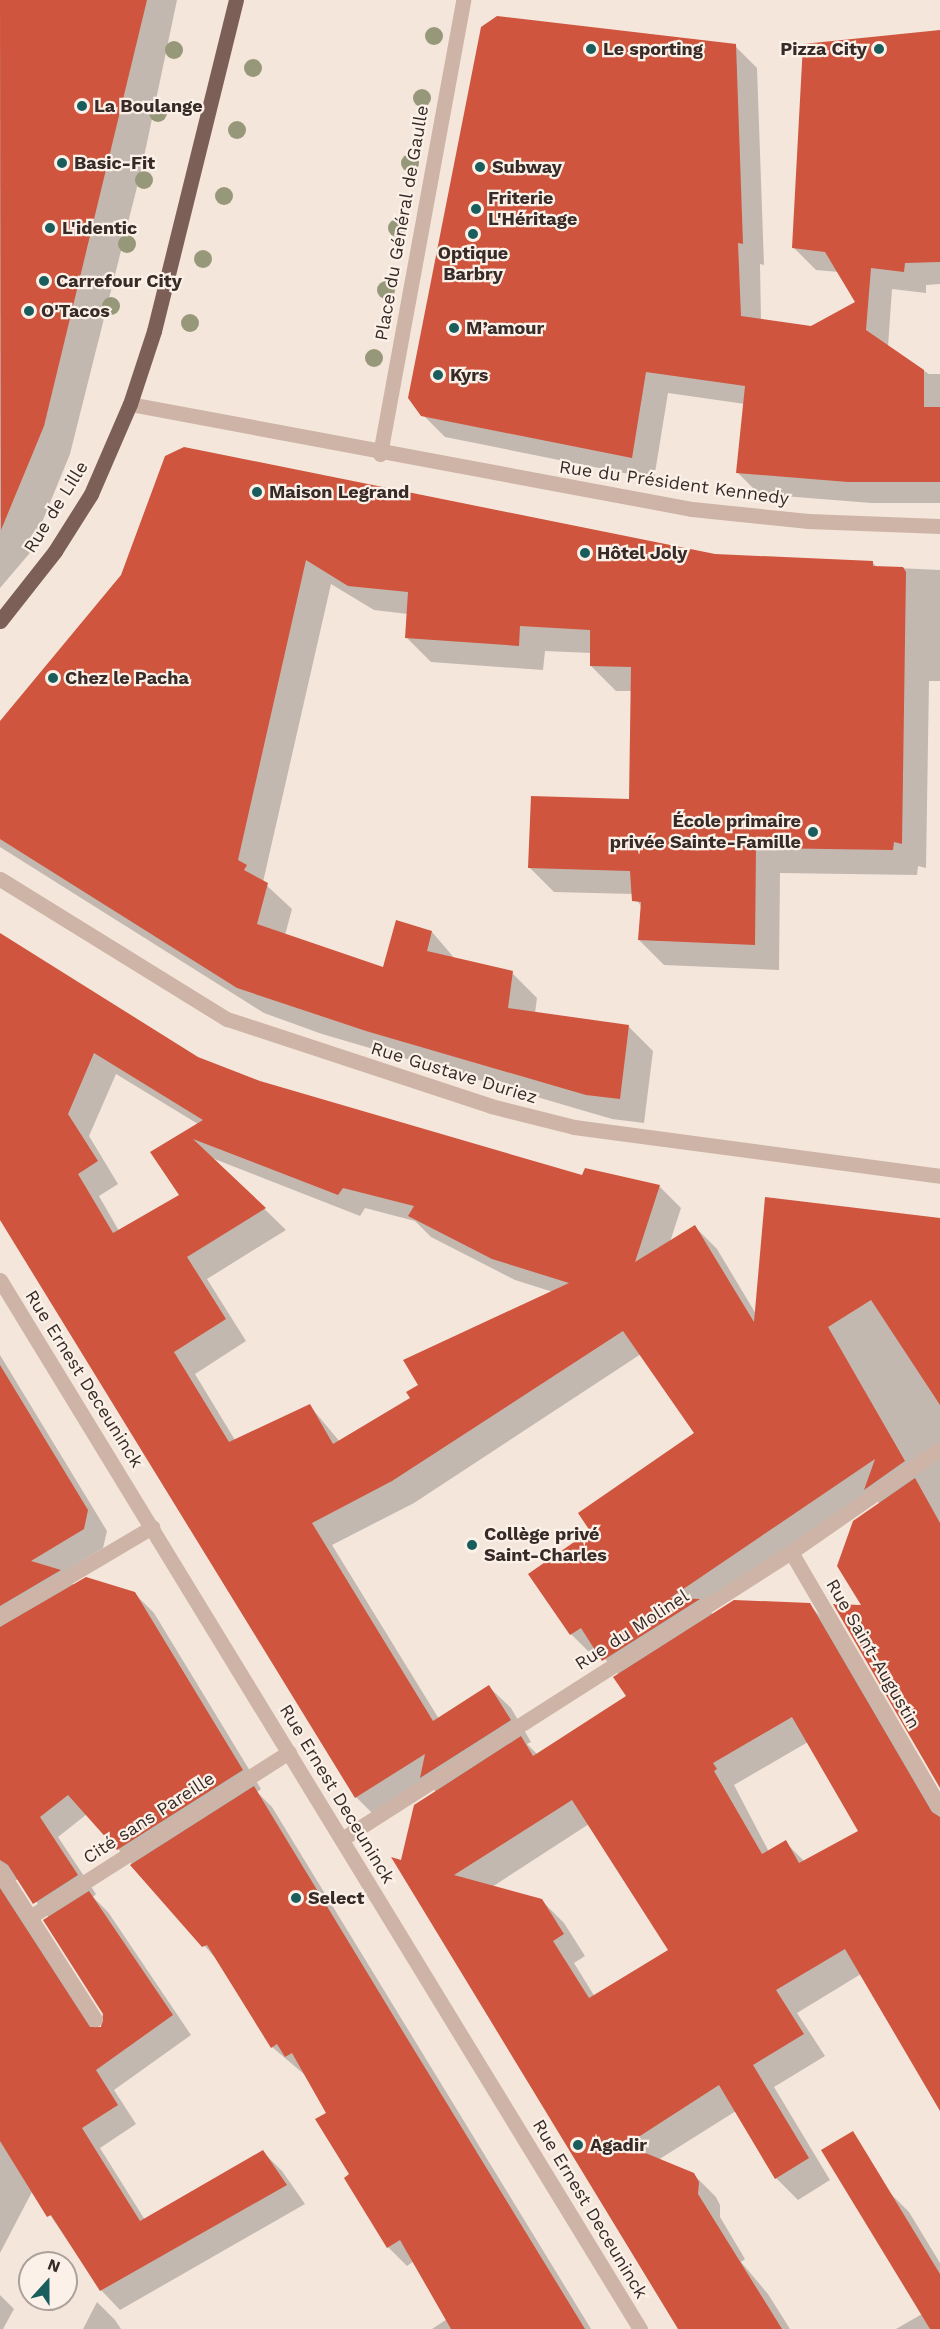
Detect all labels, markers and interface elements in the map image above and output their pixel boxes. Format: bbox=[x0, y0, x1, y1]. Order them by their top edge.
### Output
place label: Le sporting bbox=[603, 38, 703, 60]
place label: Pizza City bbox=[780, 38, 867, 60]
marker: Le sporting bbox=[584, 42, 598, 56]
marker: Pizza City bbox=[872, 42, 886, 56]
place label: La Boulange bbox=[94, 95, 203, 117]
marker: La Boulange bbox=[75, 99, 89, 113]
street label: Place du Général de Gaulle bbox=[371, 103, 433, 343]
place label: Basic-Fit bbox=[74, 152, 155, 174]
marker: Basic-Fit bbox=[55, 156, 69, 170]
place label: Subway bbox=[492, 156, 562, 178]
marker: Subway bbox=[473, 160, 487, 174]
place label: Friterie L'Héritage bbox=[488, 188, 577, 230]
marker: Friterie L'Héritage bbox=[469, 202, 483, 216]
place label: L'identic bbox=[62, 217, 137, 239]
marker: L'identic bbox=[43, 221, 57, 235]
marker: Optique Barbry bbox=[466, 227, 480, 241]
place label: Optique Barbry bbox=[438, 243, 508, 286]
place label: Carrefour City bbox=[56, 270, 182, 292]
marker: Carrefour City bbox=[37, 274, 51, 288]
place label: O'Tacos bbox=[41, 300, 110, 322]
marker: O'Tacos bbox=[22, 304, 36, 318]
place label: M’amour bbox=[466, 317, 544, 339]
marker: M’amour bbox=[447, 321, 461, 335]
place label: Kyrs bbox=[450, 364, 488, 386]
marker: Kyrs bbox=[431, 368, 445, 382]
street label: Rue du Président Kennedy bbox=[558, 456, 790, 510]
street label: Rue de Lille bbox=[19, 457, 93, 557]
place label: Maison Legrand bbox=[269, 481, 409, 503]
marker: Maison Legrand bbox=[250, 485, 264, 499]
place label: Hôtel Joly bbox=[597, 542, 688, 564]
marker: Hôtel Joly bbox=[578, 546, 592, 560]
place label: Chez le Pacha bbox=[65, 667, 189, 689]
marker: Chez le Pacha bbox=[46, 671, 60, 685]
place label: École primaire privée Sainte-Famille bbox=[610, 811, 801, 854]
marker: École primaire privée Sainte-Famille bbox=[806, 825, 820, 839]
street label: Rue Gustave Duriez bbox=[368, 1037, 540, 1109]
street label: Rue Ernest Deceuninck bbox=[20, 1286, 148, 1472]
place label: Collège privé Saint-Charles bbox=[484, 1524, 607, 1567]
marker: Collège privé Saint-Charles bbox=[465, 1538, 479, 1552]
street label: Rue Saint-Augustin bbox=[821, 1575, 925, 1733]
street label: Rue du Molinel bbox=[571, 1585, 693, 1675]
street label: Rue Ernest Deceuninck bbox=[275, 1700, 399, 1888]
street label: Cité sans Pareille bbox=[79, 1767, 219, 1869]
place label: Select bbox=[308, 1887, 364, 1909]
marker: Select bbox=[289, 1891, 303, 1905]
street label: Rue Ernest Deceuninck bbox=[528, 2115, 652, 2303]
place label: Agadir bbox=[590, 2134, 647, 2156]
marker: Agadir bbox=[571, 2138, 585, 2152]
north arrow bbox=[18, 2251, 78, 2311]
text: N bbox=[45, 2255, 63, 2277]

